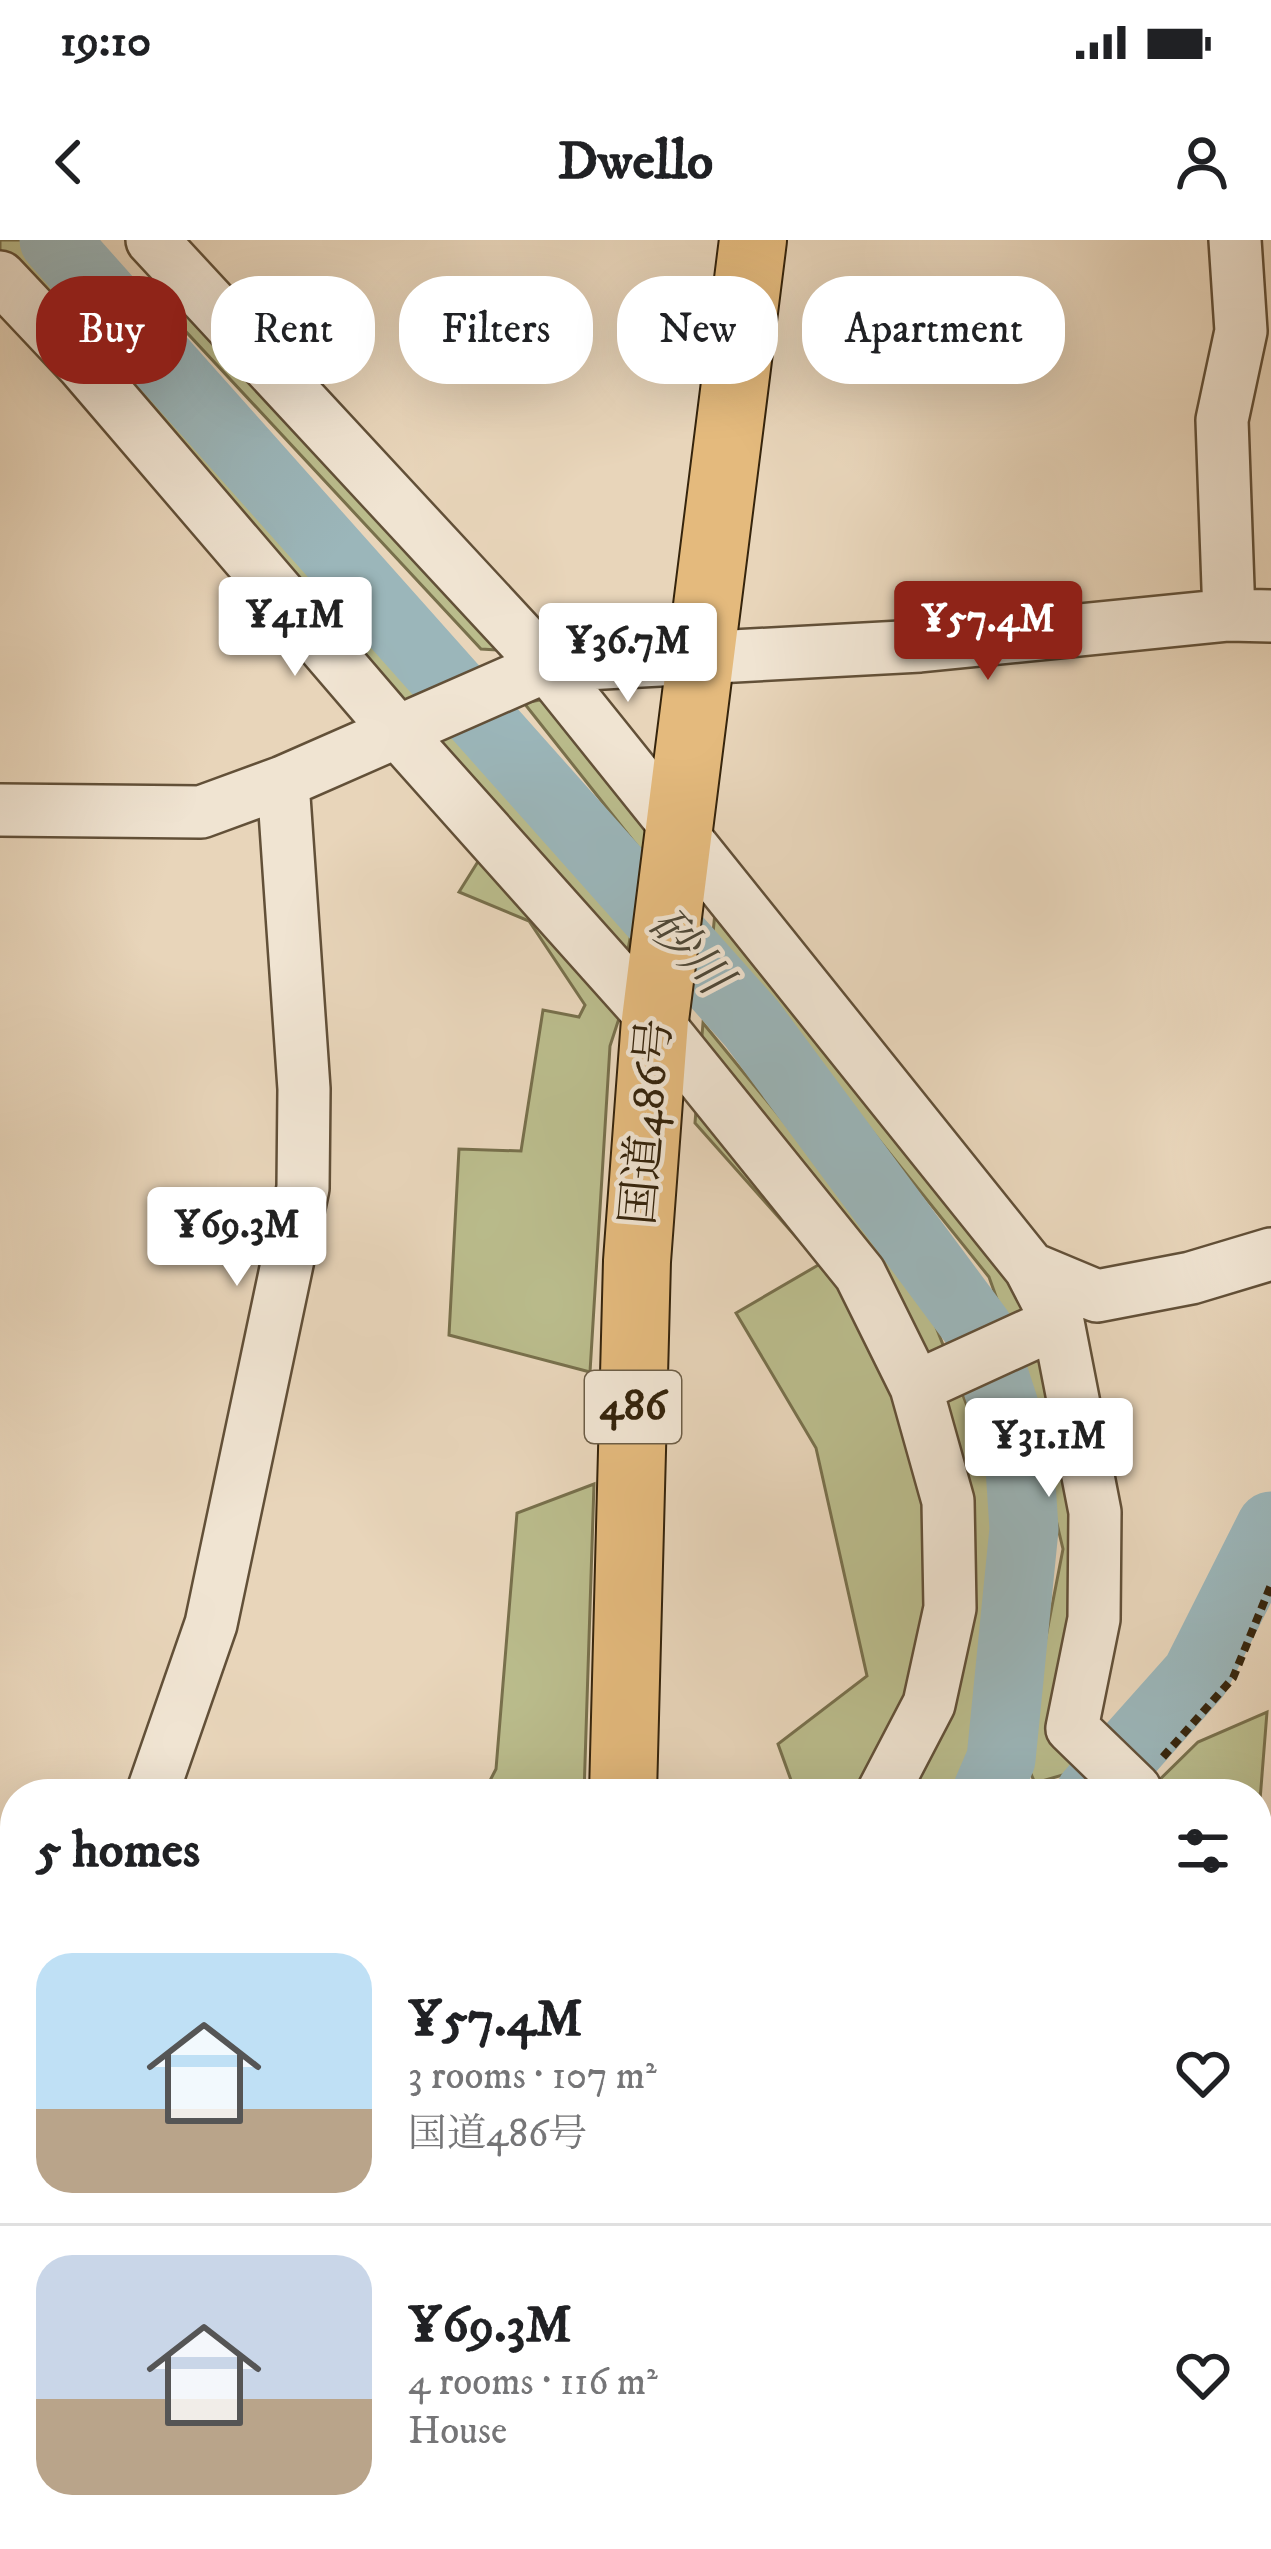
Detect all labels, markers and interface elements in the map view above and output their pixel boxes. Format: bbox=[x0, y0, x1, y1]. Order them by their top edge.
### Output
text: 19:10 bbox=[60, 14, 151, 70]
icon: back bbox=[36, 129, 102, 195]
text: Dwello bbox=[558, 129, 713, 196]
icon: person bbox=[1169, 129, 1235, 195]
chip: Buy bbox=[36, 276, 187, 384]
chip: Rent bbox=[211, 276, 375, 384]
chip: Filters bbox=[399, 276, 593, 384]
chip: New bbox=[617, 276, 778, 384]
chip: Apartment bbox=[802, 276, 1065, 384]
pin: ¥41M bbox=[224, 577, 366, 679]
pin: ¥57.4M bbox=[890, 581, 1086, 683]
text: ¥41M bbox=[246, 591, 344, 640]
text: ¥57.4M bbox=[921, 595, 1055, 644]
pin: ¥36.7M bbox=[530, 603, 726, 705]
text: ¥36.7M bbox=[566, 617, 690, 666]
water label: 砂川 bbox=[634, 896, 746, 1011]
street label: 国道486号 bbox=[611, 1017, 685, 1227]
pin: ¥69.3M bbox=[139, 1187, 335, 1289]
text: ¥69.3M bbox=[174, 1201, 300, 1250]
road number: 486 bbox=[585, 1371, 681, 1443]
pin: ¥31.1M bbox=[951, 1398, 1147, 1500]
text: ¥31.1M bbox=[992, 1412, 1106, 1461]
icon: filters bbox=[1170, 1818, 1236, 1884]
text: 5 homes bbox=[36, 1819, 200, 1883]
text: ¥57.4M bbox=[408, 1988, 583, 2052]
icon: home bbox=[132, 2001, 276, 2145]
icon: heart bbox=[1170, 2040, 1236, 2106]
text: 3 rooms · 107 m² bbox=[408, 2052, 657, 2101]
text: 国道486号 bbox=[408, 2110, 587, 2159]
text: ¥69.3M bbox=[408, 2294, 572, 2358]
icon: home bbox=[132, 2303, 276, 2447]
icon: heart bbox=[1170, 2342, 1236, 2408]
text: 4 rooms · 116 m² bbox=[408, 2358, 658, 2407]
text: House bbox=[408, 2407, 507, 2456]

